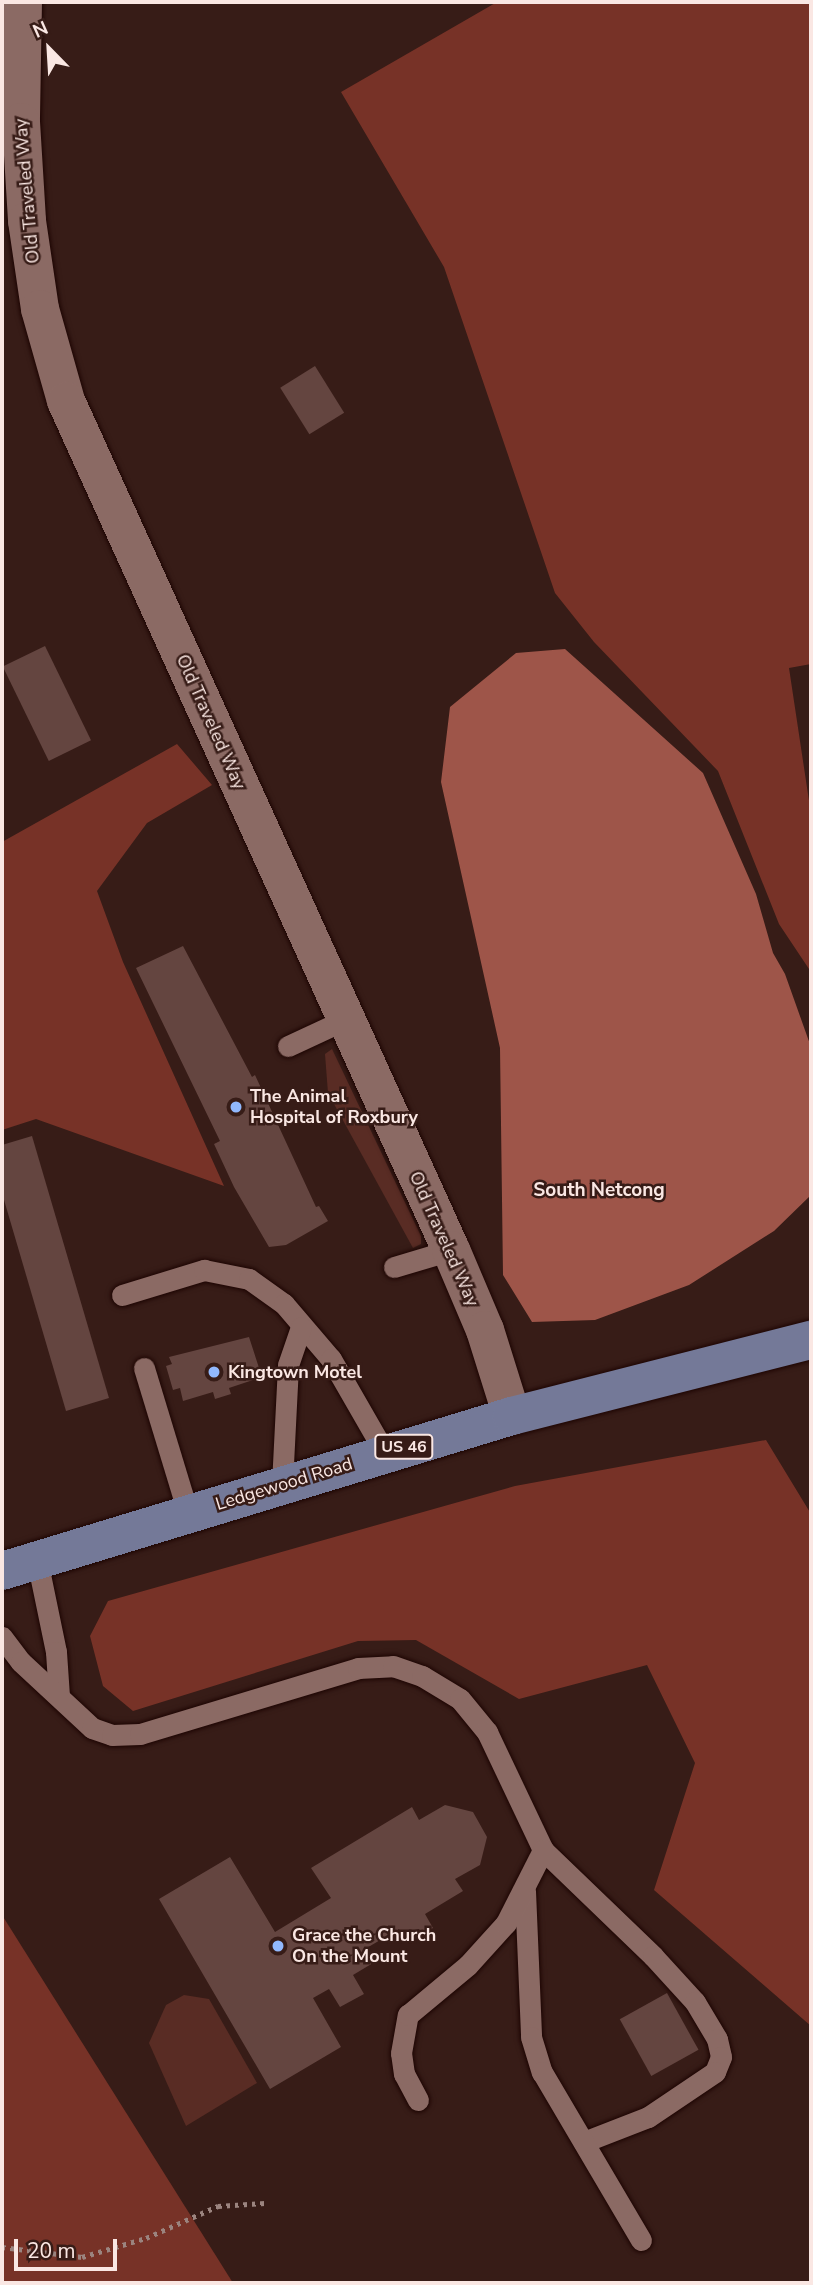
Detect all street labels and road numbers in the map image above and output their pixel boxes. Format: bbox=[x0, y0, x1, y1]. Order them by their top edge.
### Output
street label: Old Traveled Way bbox=[10, 118, 44, 264]
street label: Old Traveled Way bbox=[172, 651, 250, 793]
street label: Old Traveled Way bbox=[405, 1168, 483, 1310]
road number: US 46 bbox=[374, 1434, 434, 1460]
street label: Ledgewood Road bbox=[213, 1453, 355, 1515]

